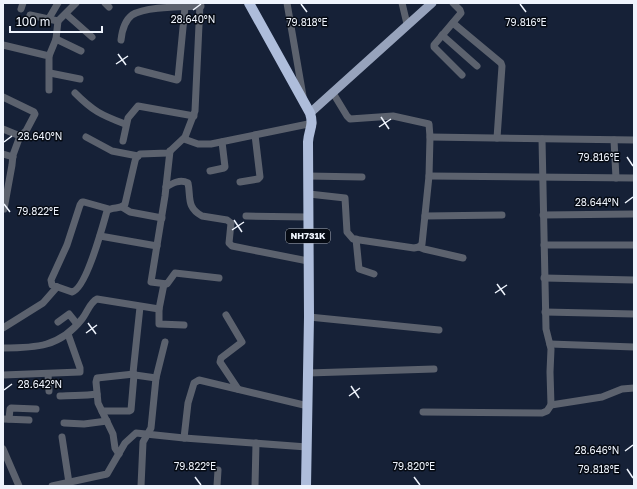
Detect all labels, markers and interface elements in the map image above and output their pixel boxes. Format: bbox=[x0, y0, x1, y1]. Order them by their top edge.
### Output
scale bar bbox=[10, 8, 102, 34]
text: 28.640°N bbox=[171, 13, 215, 25]
text: 100 m bbox=[16, 14, 50, 29]
text: 79.818°E bbox=[286, 16, 328, 28]
text: 79.816°E bbox=[505, 16, 547, 28]
text: 28.640°N bbox=[18, 130, 62, 142]
text: 79.816°E bbox=[578, 151, 620, 163]
text: 28.644°N bbox=[575, 196, 619, 208]
text: 79.822°E bbox=[17, 205, 59, 217]
road number: NH731K bbox=[286, 229, 330, 243]
text: 28.642°N bbox=[18, 378, 62, 390]
text: 28.646°N bbox=[575, 444, 619, 456]
text: 79.822°E bbox=[174, 460, 216, 472]
text: 79.820°E bbox=[393, 460, 435, 472]
text: 79.818°E bbox=[578, 463, 620, 475]

